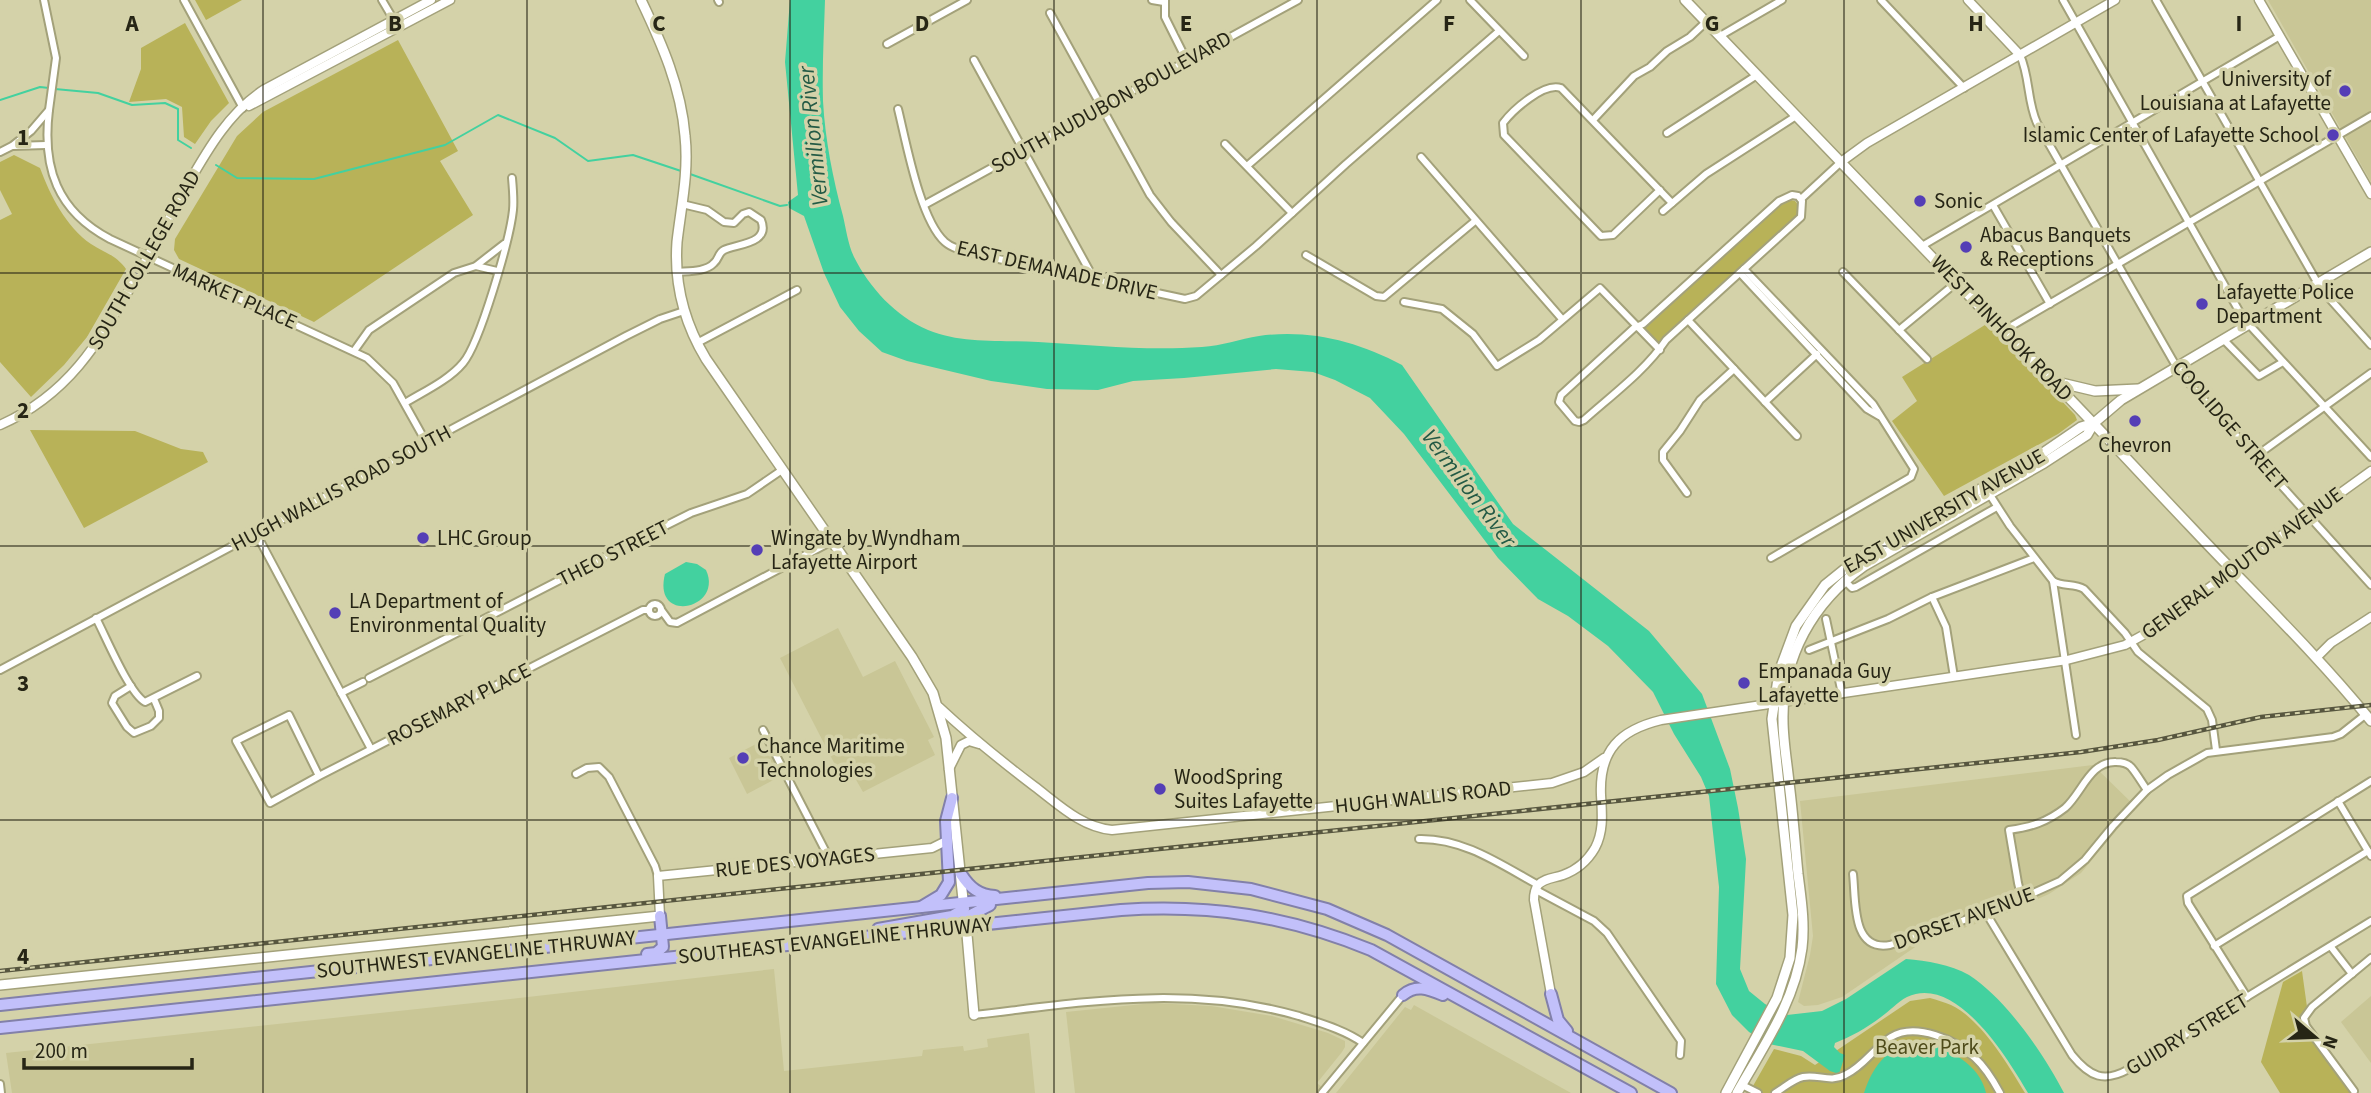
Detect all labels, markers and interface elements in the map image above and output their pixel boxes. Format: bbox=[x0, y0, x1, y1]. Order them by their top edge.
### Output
text: A bbox=[124, 7, 139, 40]
text: B bbox=[388, 7, 402, 40]
text: C bbox=[652, 7, 666, 40]
text: D bbox=[915, 7, 929, 40]
text: F bbox=[1443, 7, 1455, 40]
text: G bbox=[1705, 7, 1719, 40]
text: H bbox=[1968, 7, 1984, 40]
text: I bbox=[2236, 7, 2242, 40]
street label: SOUTH AUDUBON BOULEVARD bbox=[986, 25, 1236, 179]
water label: Vermilion River bbox=[789, 63, 837, 208]
place label: University of Louisiana at Lafayette bbox=[2140, 64, 2332, 118]
marker: University of Louisiana at Lafayette bbox=[2337, 83, 2353, 99]
place label: Islamic Center of Lafayette School bbox=[2023, 120, 2319, 150]
text: 1 bbox=[17, 121, 29, 154]
marker: Islamic Center of Lafayette School bbox=[2325, 127, 2341, 143]
street label: SOUTH COLLEGE ROAD bbox=[80, 165, 208, 355]
place label: Sonic bbox=[1934, 186, 1983, 216]
marker: Sonic bbox=[1912, 193, 1928, 209]
place label: Abacus Banquets & Receptions bbox=[1980, 220, 2131, 274]
street label: EAST DEMANADE DRIVE bbox=[954, 232, 1160, 308]
marker: Abacus Banquets & Receptions bbox=[1958, 239, 1974, 255]
street label: WEST PINHOOK ROAD bbox=[1924, 248, 2080, 408]
street label: MARKET PLACE bbox=[168, 255, 302, 337]
place label: Lafayette Police Department bbox=[2216, 277, 2354, 331]
marker: Lafayette Police Department bbox=[2194, 296, 2210, 312]
street label: COOLIDGE STREET bbox=[2165, 353, 2295, 497]
text: 2 bbox=[17, 394, 29, 427]
marker: Chevron bbox=[2127, 413, 2143, 429]
street label: HUGH WALLIS ROAD SOUTH bbox=[226, 417, 456, 559]
water label: Vermilion River bbox=[1414, 422, 1525, 555]
place label: Chevron bbox=[2098, 430, 2172, 460]
street label: EAST UNIVERSITY AVENUE bbox=[1838, 441, 2050, 581]
street label: GENERAL MOUTON AVENUE bbox=[2135, 480, 2349, 646]
street label: THEO STREET bbox=[552, 512, 674, 594]
place label: LHC Group bbox=[437, 523, 532, 553]
place label: Wingate by Wyndham Lafayette Airport bbox=[771, 523, 961, 577]
marker: LHC Group bbox=[415, 530, 431, 546]
marker: Wingate by Wyndham Lafayette Airport bbox=[749, 542, 765, 558]
place label: LA Department of Environmental Quality bbox=[349, 586, 546, 640]
marker: LA Department of Environmental Quality bbox=[327, 605, 343, 621]
street label: ROSEMARY PLACE bbox=[382, 655, 536, 753]
place label: Empanada Guy Lafayette bbox=[1758, 656, 1891, 710]
text: 3 bbox=[17, 667, 29, 700]
marker: Empanada Guy Lafayette bbox=[1736, 675, 1752, 691]
place label: Chance Maritime Technologies bbox=[757, 731, 905, 785]
marker: Chance Maritime Technologies bbox=[735, 750, 751, 766]
place label: WoodSpring Suites Lafayette bbox=[1174, 762, 1313, 816]
street label: HUGH WALLIS ROAD bbox=[1333, 773, 1513, 821]
marker: WoodSpring Suites Lafayette bbox=[1152, 781, 1168, 797]
street label: RUE DES VOYAGES bbox=[714, 839, 876, 885]
street label: DORSET AVENUE bbox=[1890, 879, 2038, 957]
street label: SOUTHEAST EVANGELINE THRUWAY bbox=[676, 908, 995, 971]
street label: SOUTHWEST EVANGELINE THRUWAY bbox=[315, 922, 638, 986]
text: 4 bbox=[17, 940, 29, 973]
street label: GUIDRY STREET bbox=[2120, 985, 2254, 1083]
north arrow bbox=[2280, 1002, 2350, 1072]
scale bar bbox=[24, 1026, 192, 1070]
park label: Beaver Park bbox=[1875, 1032, 1980, 1062]
text: N bbox=[2315, 1032, 2344, 1052]
text: 200 m bbox=[35, 1036, 88, 1066]

